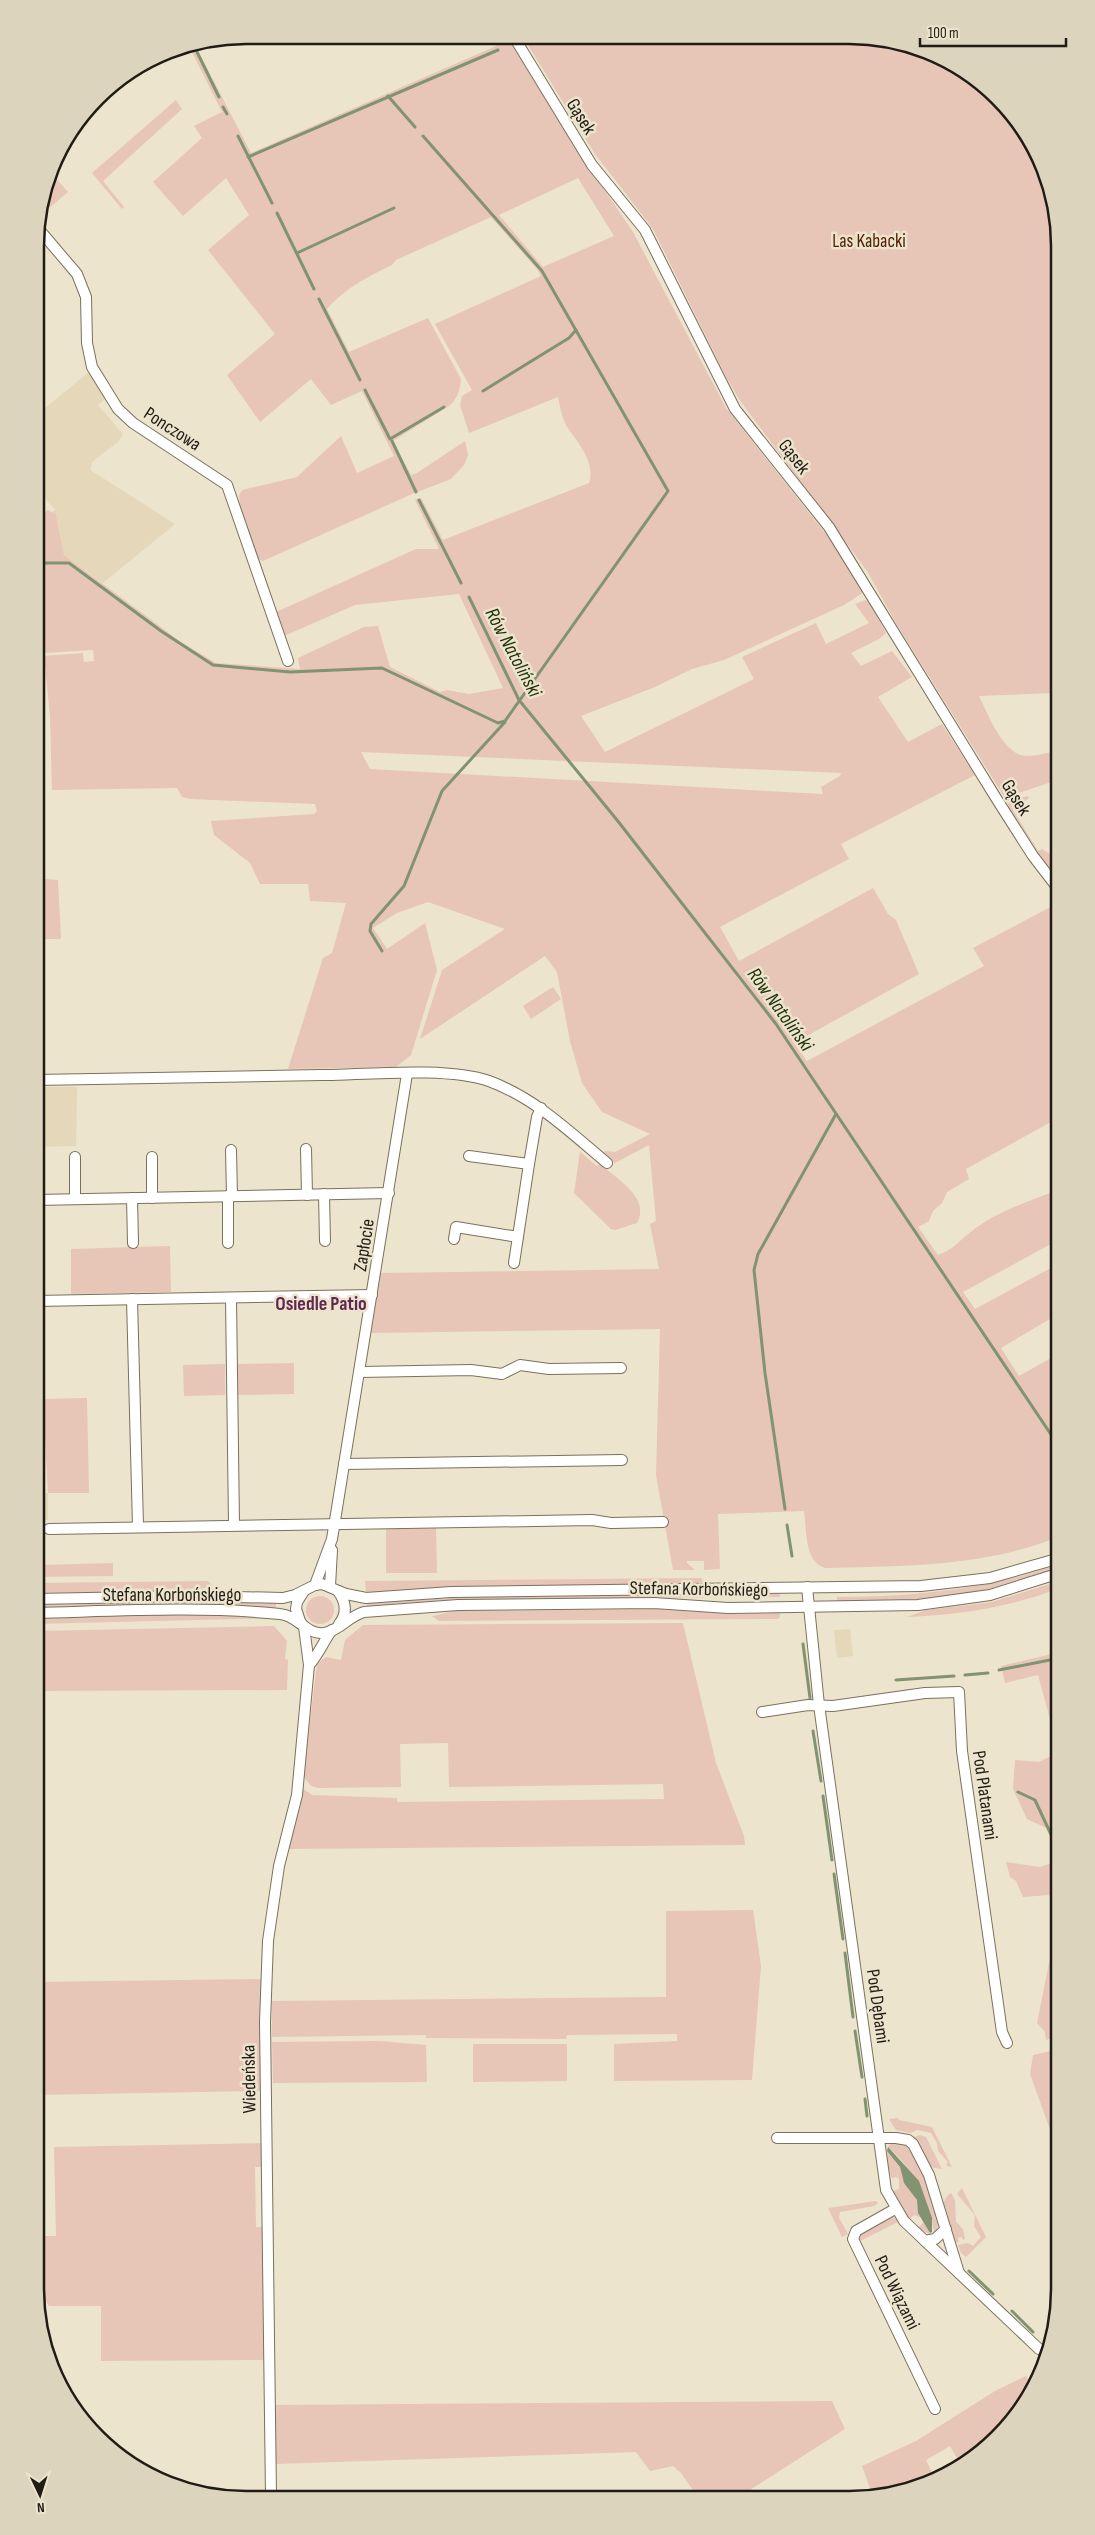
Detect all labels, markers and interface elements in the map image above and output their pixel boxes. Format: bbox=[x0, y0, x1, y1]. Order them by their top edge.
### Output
scale bar bbox=[920, 15, 1066, 47]
text: 100 m bbox=[928, 24, 959, 43]
street label: Gąsek bbox=[561, 94, 601, 140]
park label: Las Kabacki bbox=[832, 230, 906, 253]
street label: Ponczowa bbox=[139, 402, 205, 456]
street label: Gąsek bbox=[773, 435, 815, 480]
water label: Rów Natoliński bbox=[480, 604, 547, 702]
street label: Gąsek bbox=[996, 775, 1036, 821]
water label: Rów Natoliński bbox=[742, 963, 819, 1057]
street label: Zapłocie bbox=[349, 1217, 380, 1273]
district label: Osiedle Patio bbox=[275, 1292, 367, 1316]
street label: Stefana Korbońskiego bbox=[629, 1577, 768, 1602]
street label: Stefana Korbońskiego bbox=[103, 1584, 241, 1607]
street label: Pod Platanami bbox=[967, 1749, 1002, 1841]
street label: Pod Dębami bbox=[861, 1968, 894, 2045]
street label: Wiedeńska bbox=[237, 2044, 262, 2113]
street label: Pod Wiązami bbox=[869, 2252, 925, 2334]
north arrow bbox=[15, 2470, 65, 2520]
text: N bbox=[37, 2499, 45, 2516]

